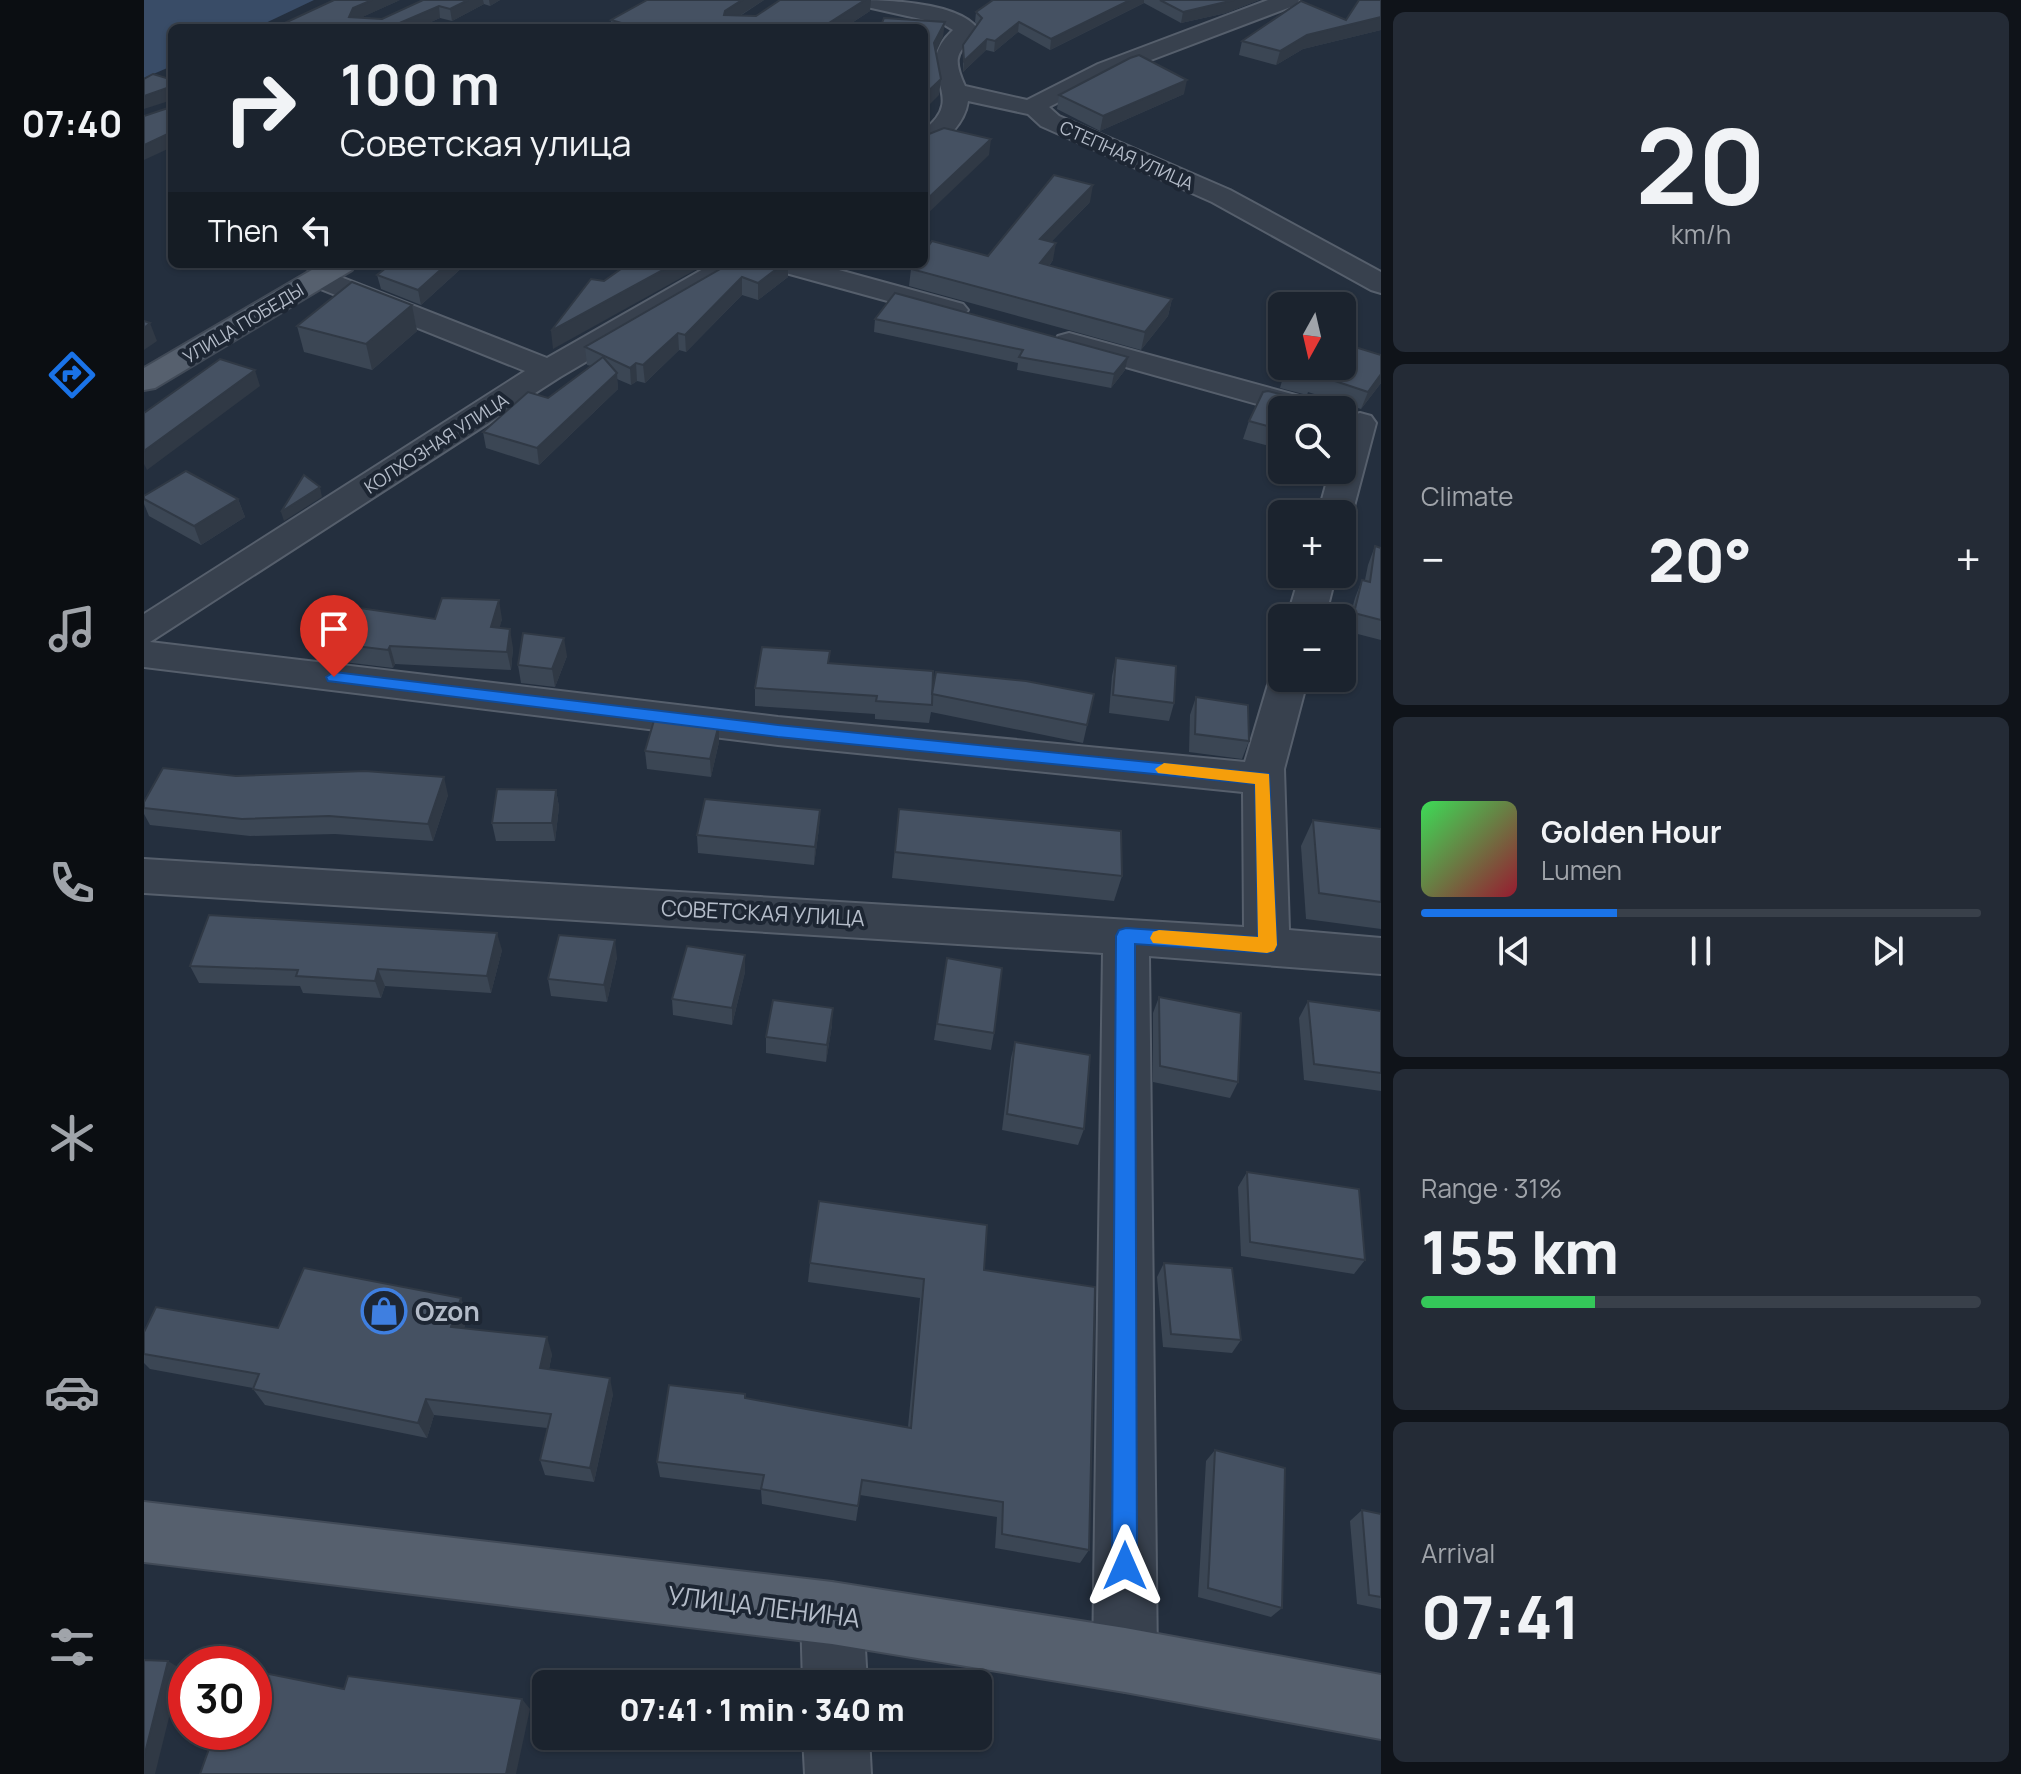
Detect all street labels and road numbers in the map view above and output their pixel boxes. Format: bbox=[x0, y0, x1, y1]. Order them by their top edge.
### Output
street label: СТЕПНАЯ УЛИЦА bbox=[1056, 115, 1198, 196]
street label: УЛИЦА ПОБЕДЫ bbox=[178, 277, 308, 369]
street label: КОЛХОЗНАЯ УЛИЦА bbox=[359, 387, 513, 499]
street label: СОВЕТСКАЯ УЛИЦА bbox=[660, 893, 866, 933]
street label: УЛИЦА ЛЕНИНА bbox=[666, 1576, 862, 1636]

